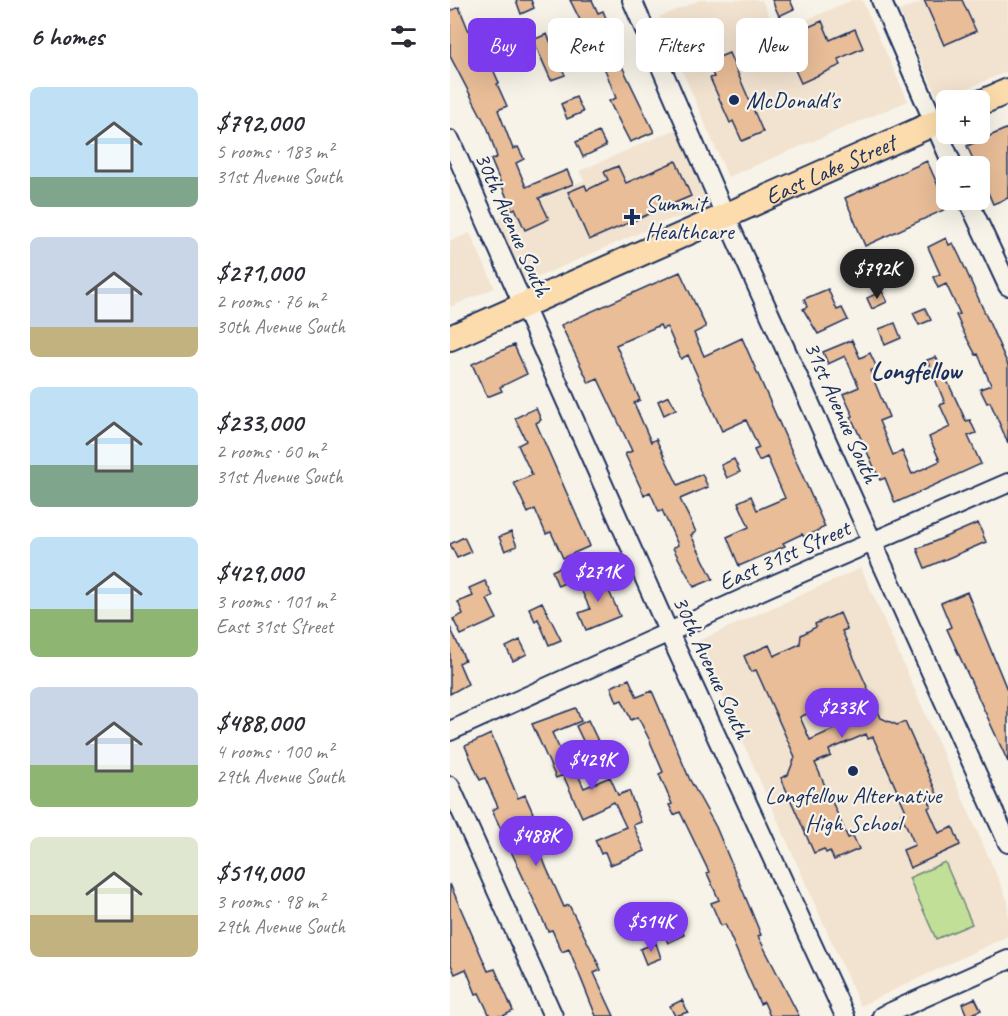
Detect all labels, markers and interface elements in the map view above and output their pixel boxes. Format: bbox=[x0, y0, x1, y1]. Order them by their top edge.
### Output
chip: Buy bbox=[468, 18, 536, 72]
chip: Rent bbox=[548, 18, 624, 72]
chip: Filters bbox=[636, 18, 724, 72]
chip: New bbox=[736, 18, 808, 72]
text: 6 homes bbox=[30, 20, 104, 53]
icon: filters bbox=[387, 20, 420, 53]
place label: McDonald's bbox=[746, 85, 842, 115]
map controls bbox=[936, 90, 990, 210]
button: + bbox=[936, 90, 990, 144]
marker: McDonald's bbox=[727, 93, 741, 107]
text: $792,000 bbox=[216, 106, 303, 139]
icon: home bbox=[78, 111, 150, 183]
street label: East Lake Street bbox=[761, 126, 903, 211]
text: 5 rooms · 183 m² bbox=[216, 139, 333, 164]
street label: 30th Avenue South bbox=[468, 147, 559, 302]
button: − bbox=[936, 156, 990, 210]
text: 31st Avenue South bbox=[216, 164, 343, 189]
place label: Summit Healthcare bbox=[645, 188, 736, 246]
marker: Summit Healthcare bbox=[623, 208, 641, 226]
pin: $792K bbox=[835, 249, 919, 300]
text: $271,000 bbox=[216, 256, 303, 289]
text: $792K bbox=[854, 256, 900, 281]
icon: home bbox=[78, 261, 150, 333]
text: 2 rooms · 76 m² bbox=[216, 289, 324, 314]
text: 30th Avenue South bbox=[216, 314, 345, 339]
street label: 31st Avenue South bbox=[797, 336, 887, 489]
district label: Longfellow bbox=[871, 354, 964, 387]
text: $233,000 bbox=[216, 406, 303, 439]
icon: home bbox=[78, 411, 150, 483]
text: 2 rooms · 60 m² bbox=[216, 439, 324, 464]
text: 31st Avenue South bbox=[216, 464, 343, 489]
street label: East 31st Street bbox=[714, 512, 856, 597]
pin: $271K bbox=[556, 552, 640, 603]
text: $429,000 bbox=[216, 556, 303, 589]
text: $271K bbox=[575, 559, 621, 584]
icon: home bbox=[78, 561, 150, 633]
text: 3 rooms · 101 m² bbox=[216, 589, 333, 614]
street label: 30th Avenue South bbox=[666, 590, 759, 745]
text: East 31st Street bbox=[216, 614, 333, 639]
pin: $233K bbox=[800, 688, 884, 739]
text: $233K bbox=[819, 695, 865, 720]
text: $488,000 bbox=[216, 706, 303, 739]
icon: home bbox=[78, 711, 150, 783]
text: 4 rooms · 100 m² bbox=[216, 739, 333, 764]
pin: $429K bbox=[550, 740, 634, 791]
text: $429K bbox=[569, 747, 615, 772]
text: 29th Avenue South bbox=[216, 764, 345, 789]
marker: Longfellow Alternative High School bbox=[846, 764, 860, 778]
place label: Longfellow Alternative High School bbox=[765, 780, 944, 838]
pin: $488K bbox=[494, 816, 578, 867]
text: $488K bbox=[513, 823, 559, 848]
text: $514,000 bbox=[216, 856, 303, 889]
icon: home bbox=[78, 861, 150, 933]
text: 3 rooms · 98 m² bbox=[216, 889, 324, 914]
pin: $514K bbox=[609, 902, 693, 953]
text: $514K bbox=[628, 909, 674, 934]
text: 29th Avenue South bbox=[216, 914, 345, 939]

